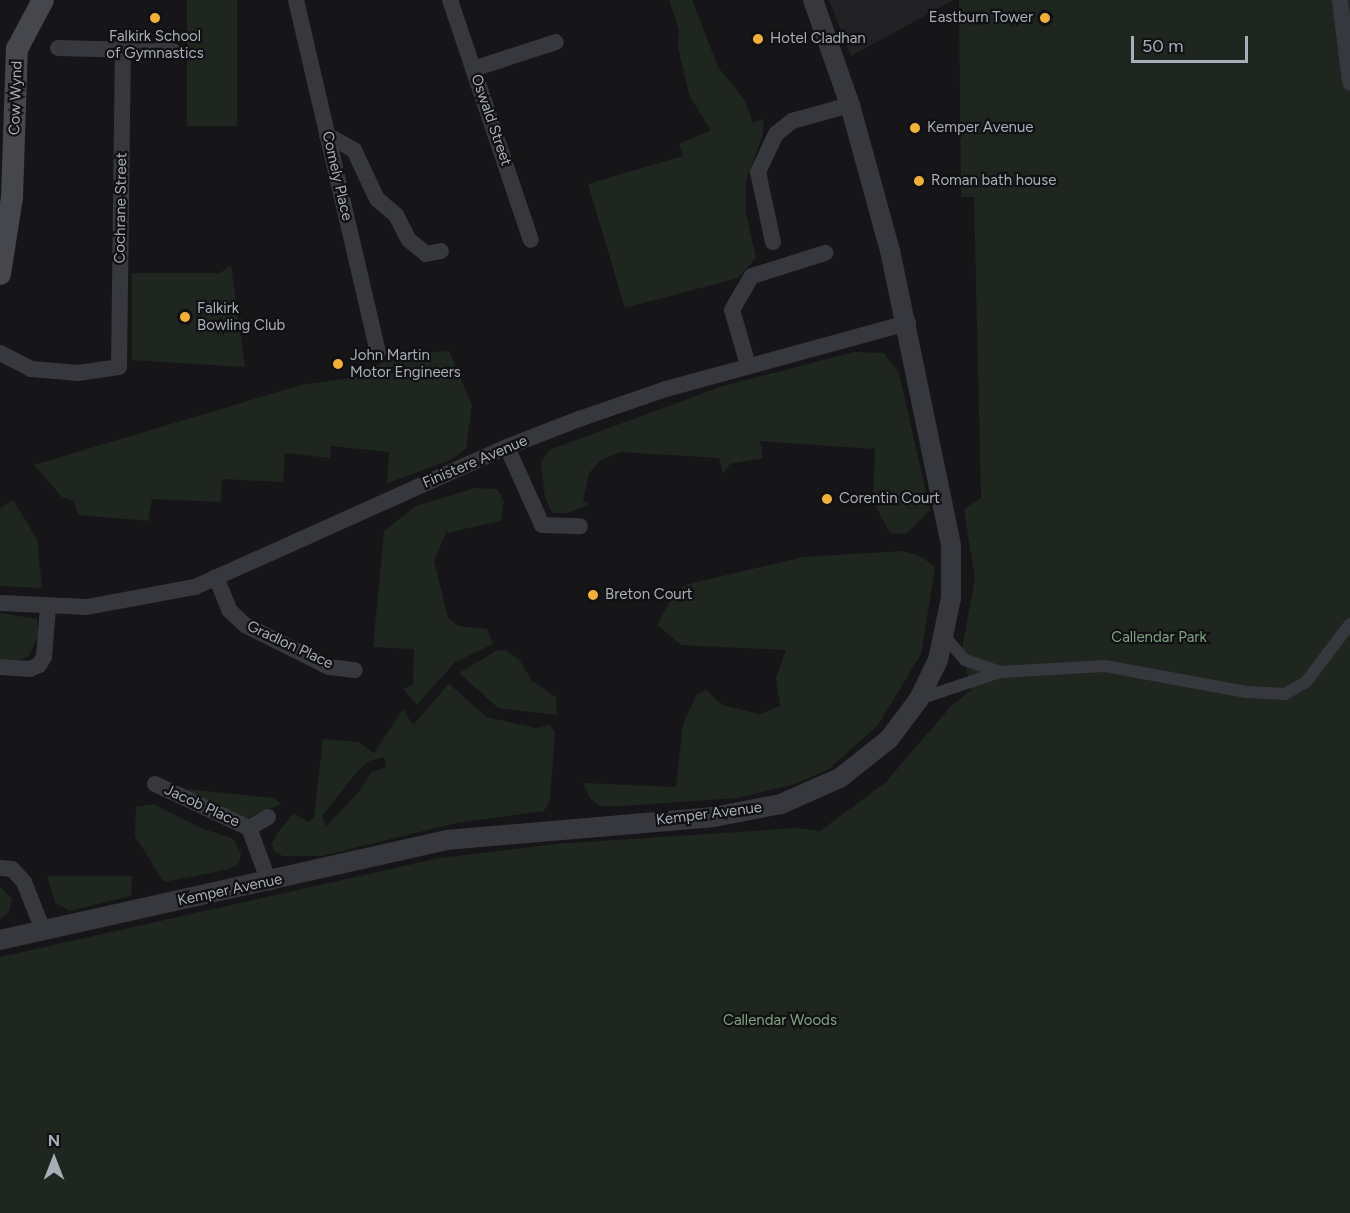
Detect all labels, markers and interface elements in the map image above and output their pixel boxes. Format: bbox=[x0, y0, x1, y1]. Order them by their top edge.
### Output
place label: Eastburn Tower bbox=[929, 9, 1033, 27]
marker: Falkirk School of Gymnastics bbox=[148, 11, 162, 25]
marker: Eastburn Tower bbox=[1038, 11, 1052, 25]
scale bar bbox=[1134, 24, 1251, 62]
place label: Falkirk School of Gymnastics bbox=[106, 27, 204, 62]
place label: Hotel Cladhan bbox=[770, 30, 866, 48]
marker: Hotel Cladhan bbox=[751, 32, 765, 46]
text: 50 m bbox=[1142, 35, 1184, 57]
street label: Cow Wynd bbox=[6, 61, 26, 135]
street label: Oswald Street bbox=[467, 72, 515, 168]
place label: Kemper Avenue bbox=[927, 119, 1034, 137]
marker: Kemper Avenue bbox=[908, 121, 922, 135]
street label: Comely Place bbox=[318, 129, 356, 223]
street label: Cochrane Street bbox=[111, 152, 131, 264]
place label: Roman bath house bbox=[931, 172, 1056, 190]
marker: Roman bath house bbox=[912, 174, 926, 188]
place label: Falkirk Bowling Club bbox=[197, 299, 285, 334]
marker: Falkirk Bowling Club bbox=[178, 310, 192, 324]
place label: John Martin Motor Engineers bbox=[350, 346, 461, 381]
marker: John Martin Motor Engineers bbox=[331, 357, 345, 371]
street label: Finistere Avenue bbox=[420, 432, 530, 492]
place label: Corentin Court bbox=[839, 490, 940, 508]
marker: Corentin Court bbox=[820, 492, 834, 506]
place label: Breton Court bbox=[605, 586, 692, 604]
marker: Breton Court bbox=[586, 588, 600, 602]
street label: Gradlon Place bbox=[244, 617, 336, 673]
park label: Callendar Park bbox=[1111, 629, 1207, 647]
street label: Jacob Place bbox=[162, 781, 242, 831]
street label: Kemper Avenue bbox=[655, 799, 763, 829]
street label: Kemper Avenue bbox=[176, 870, 284, 910]
park label: Callendar Woods bbox=[723, 1012, 837, 1030]
north arrow bbox=[24, 1129, 84, 1189]
text: N bbox=[48, 1131, 60, 1150]

